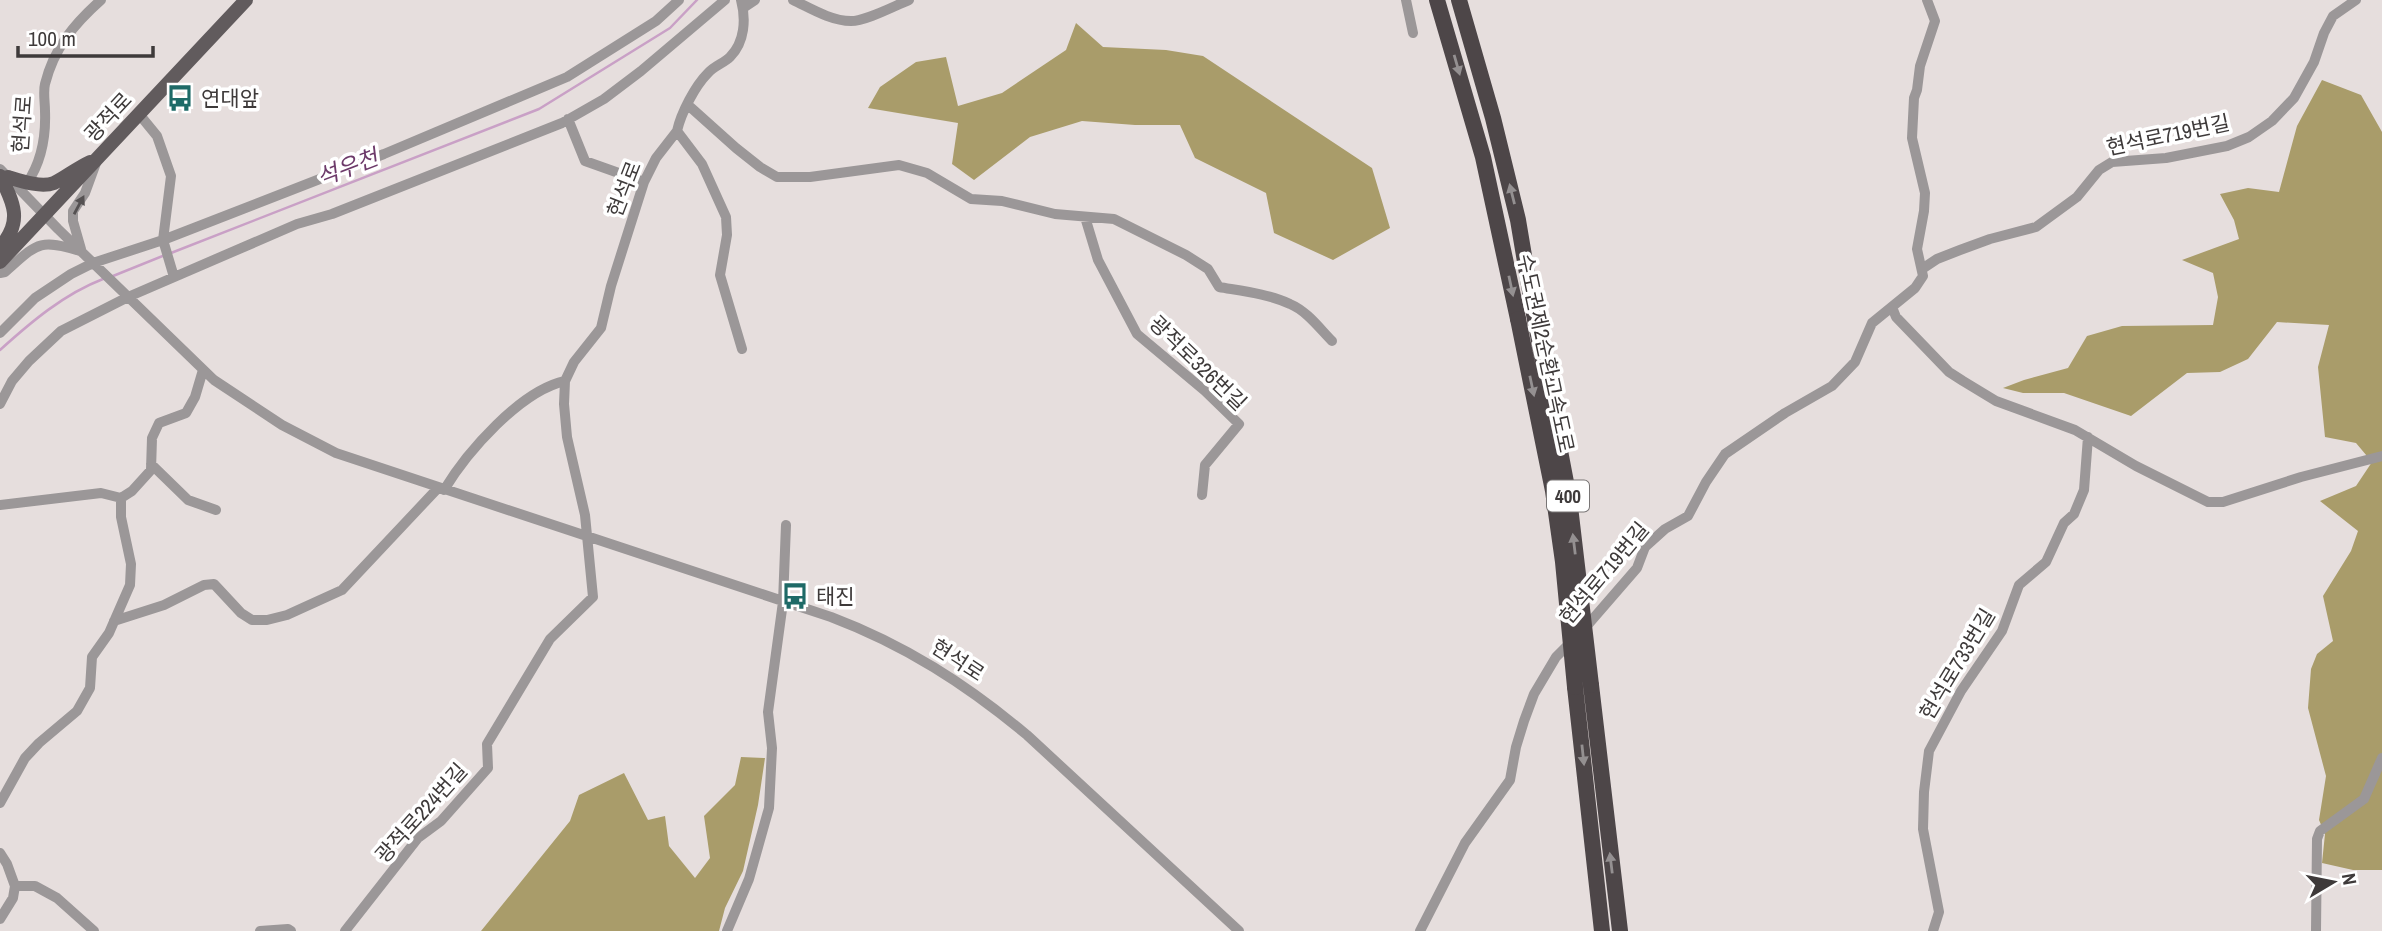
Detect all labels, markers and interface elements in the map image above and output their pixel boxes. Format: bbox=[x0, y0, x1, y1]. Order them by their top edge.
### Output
scale bar bbox=[18, 14, 152, 58]
text: 100 m bbox=[28, 24, 76, 53]
one-way arrow bbox=[1452, 55, 1463, 77]
bus stop icon: 연대앞 bbox=[165, 83, 195, 113]
place label: 연대앞 bbox=[201, 84, 259, 113]
street label: 광적로 bbox=[78, 86, 138, 148]
street label: 현석로 bbox=[6, 94, 38, 154]
street label: 현석로719번길 bbox=[2104, 108, 2232, 162]
water label: 석우천 bbox=[312, 140, 385, 193]
street label: 현석로 bbox=[600, 157, 648, 221]
one-way arrow bbox=[1506, 183, 1517, 205]
one-way arrow bbox=[73, 195, 85, 214]
street label: 수도권제2순환고속도로 bbox=[1511, 251, 1581, 455]
one-way arrow bbox=[1506, 275, 1517, 297]
street label: 광적로326번길 bbox=[1143, 309, 1253, 417]
one-way arrow bbox=[1527, 375, 1538, 397]
road number: 400 bbox=[1547, 481, 1589, 512]
street label: 현석로719번길 bbox=[1553, 516, 1655, 630]
one-way arrow bbox=[1569, 533, 1580, 555]
bus stop icon: 태진 bbox=[780, 581, 810, 611]
place label: 태진 bbox=[816, 582, 855, 611]
street label: 현석로733번길 bbox=[1912, 603, 2002, 725]
street label: 현석로 bbox=[926, 632, 990, 688]
one-way arrow bbox=[1577, 744, 1588, 766]
street label: 광적로224번길 bbox=[368, 757, 474, 869]
north arrow bbox=[2298, 847, 2368, 917]
one-way arrow bbox=[1606, 852, 1617, 874]
text: N bbox=[2336, 871, 2364, 887]

